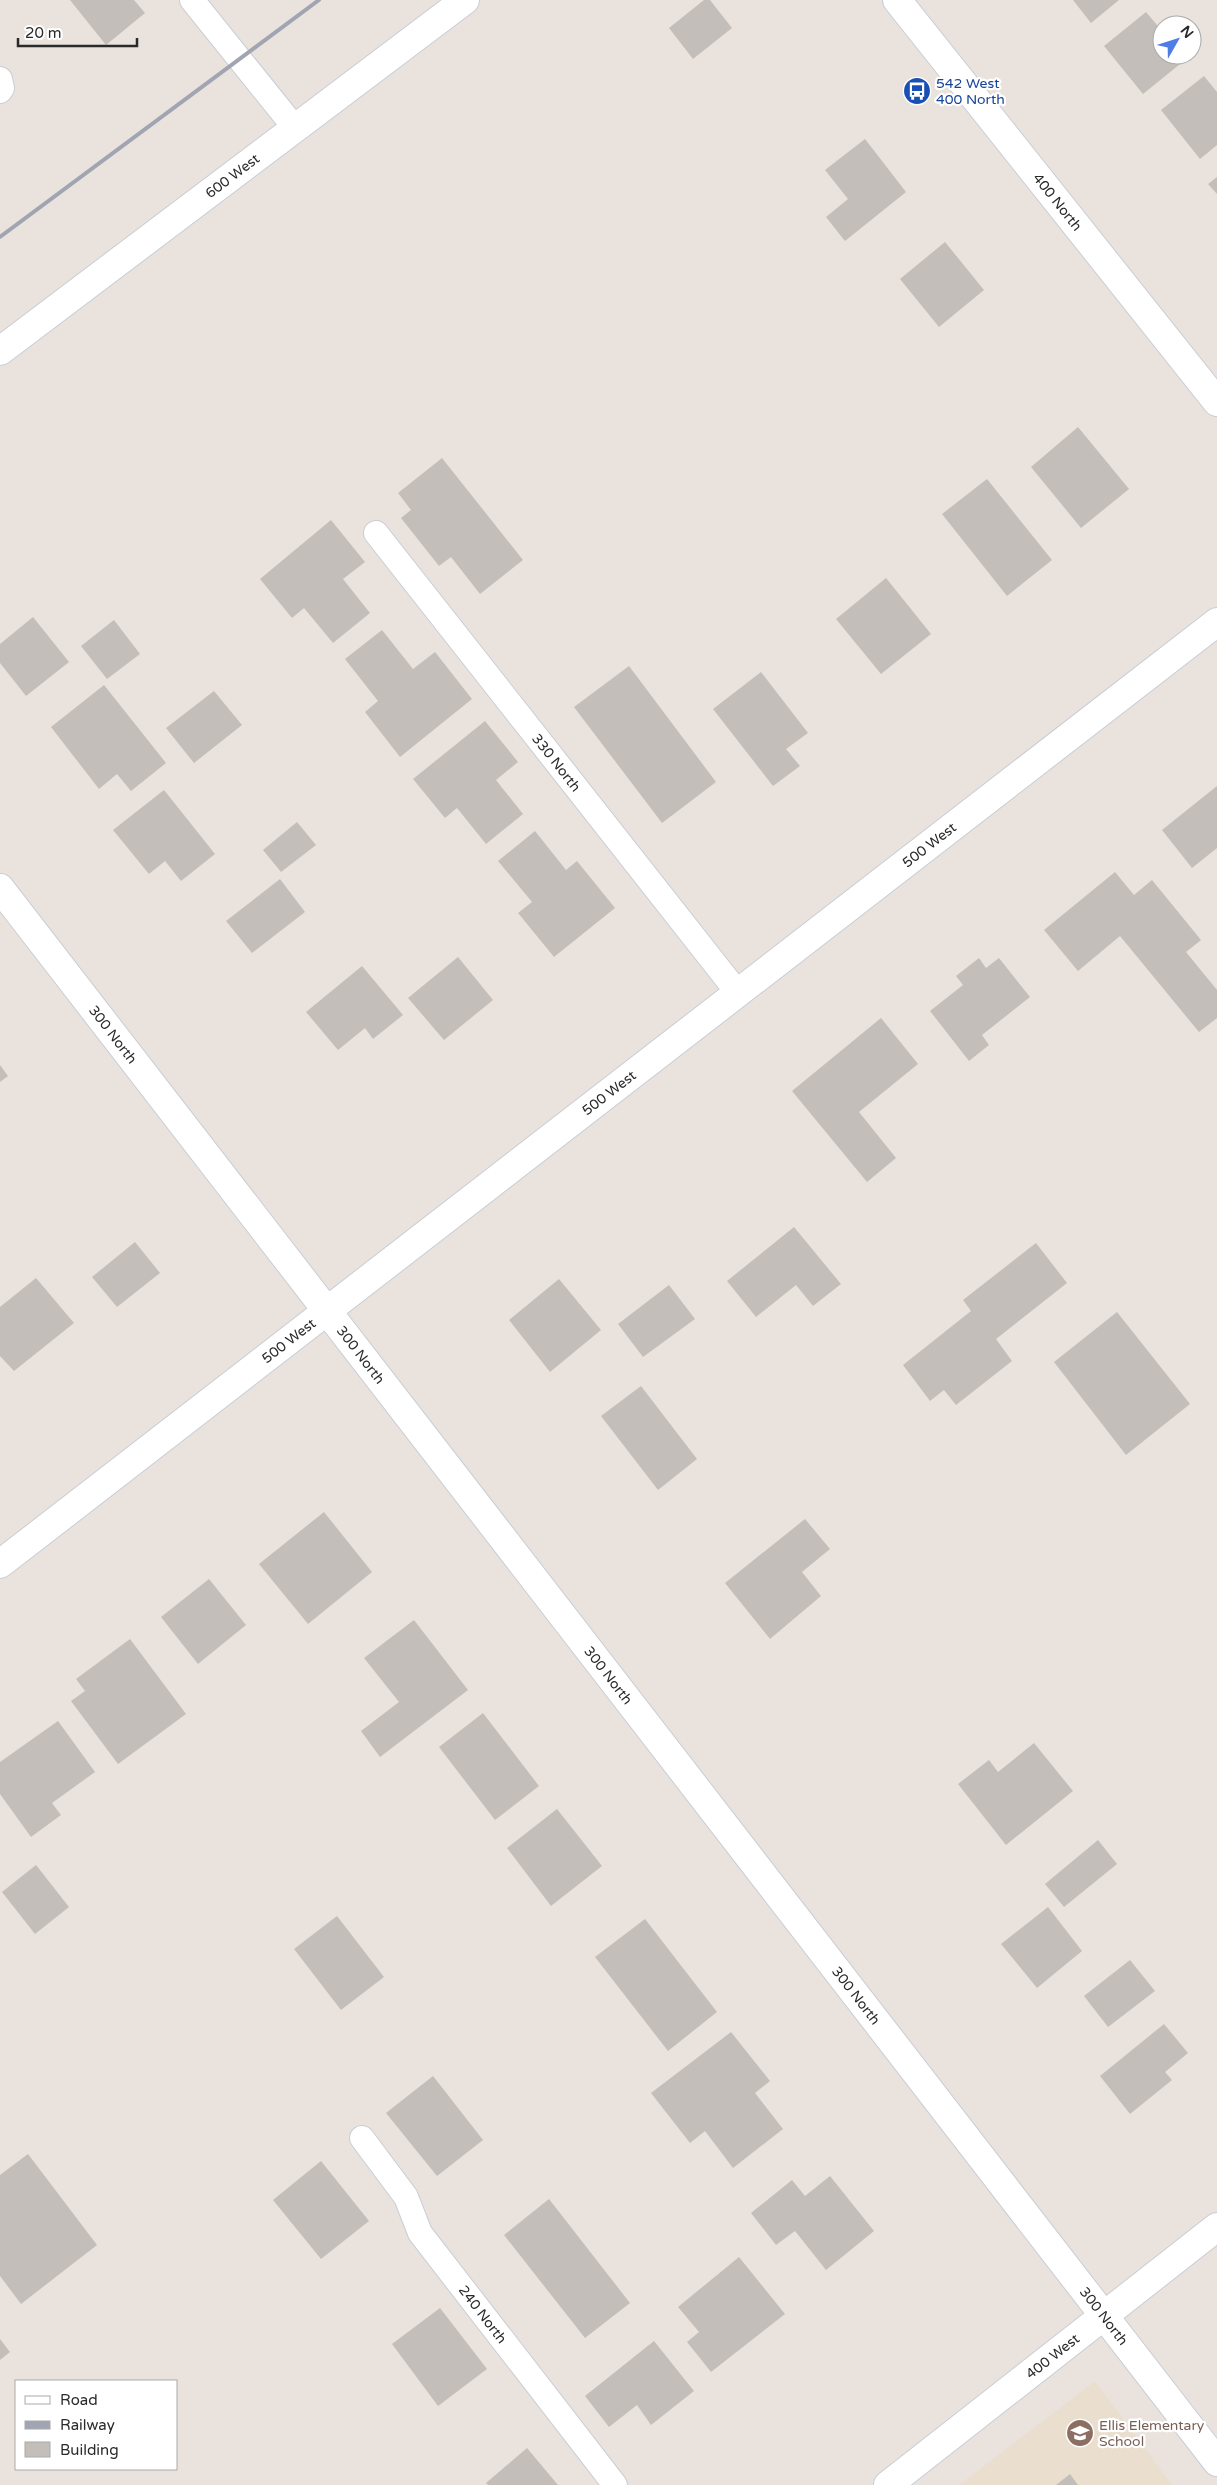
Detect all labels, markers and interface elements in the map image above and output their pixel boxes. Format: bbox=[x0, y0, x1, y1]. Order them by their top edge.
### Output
scale bar bbox=[18, 15, 136, 47]
north arrow bbox=[1152, 15, 1202, 65]
text: N bbox=[1177, 22, 1197, 42]
text: 20 m bbox=[25, 24, 62, 42]
place label: 542 West 400 North bbox=[936, 75, 1005, 108]
bus stop icon: 542 West 400 North bbox=[902, 76, 932, 106]
street label: 600 West bbox=[202, 150, 264, 202]
street label: 400 North bbox=[1029, 170, 1085, 234]
street label: 330 North bbox=[528, 730, 584, 795]
street label: 500 West bbox=[899, 819, 960, 871]
street label: 300 North bbox=[85, 1002, 141, 1067]
street label: 500 West bbox=[579, 1067, 640, 1119]
street label: 500 West bbox=[259, 1314, 320, 1367]
street label: 300 North bbox=[333, 1323, 388, 1387]
street label: 300 North bbox=[580, 1643, 636, 1708]
street label: 300 North bbox=[828, 1963, 884, 2028]
street label: 240 North bbox=[455, 2282, 510, 2347]
street label: 300 North bbox=[1076, 2284, 1131, 2349]
street label: 400 West bbox=[1023, 2330, 1084, 2383]
legend bbox=[15, 2380, 178, 2470]
text: Road bbox=[60, 2391, 98, 2409]
text: Railway bbox=[60, 2416, 115, 2434]
place label: Ellis Elementary School bbox=[1099, 2417, 1205, 2450]
school or university icon: Ellis Elementary School bbox=[1065, 2418, 1095, 2448]
text: Building bbox=[60, 2441, 119, 2459]

